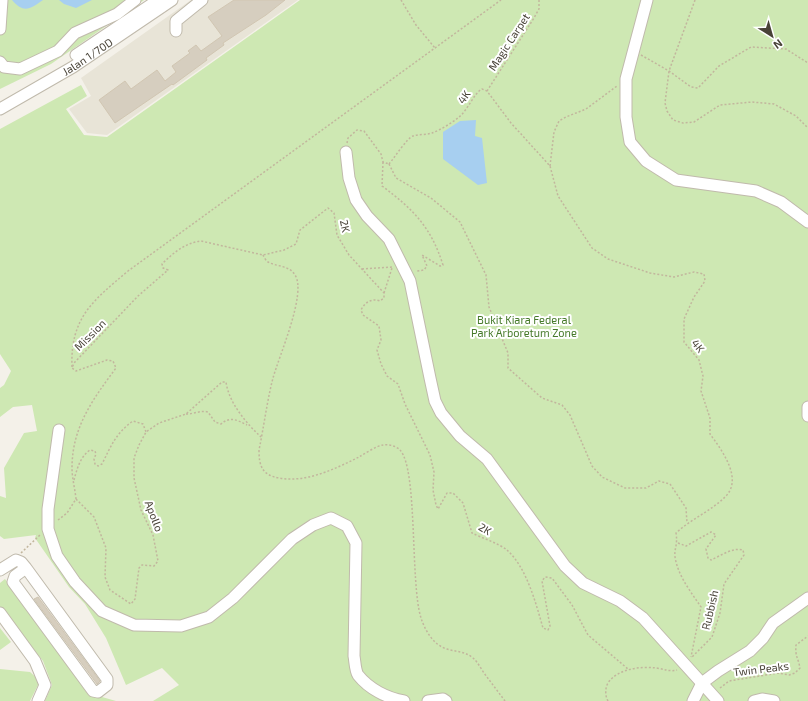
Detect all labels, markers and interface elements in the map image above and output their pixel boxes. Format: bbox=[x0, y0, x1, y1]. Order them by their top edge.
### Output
street label: Magic Carpet bbox=[485, 11, 532, 73]
north arrow bbox=[752, 16, 792, 56]
street label: Jalan 1/70D bbox=[60, 35, 115, 78]
text: N bbox=[771, 37, 785, 52]
street label: 4K bbox=[454, 87, 473, 106]
street label: 2K bbox=[338, 218, 353, 234]
park label: Bukit Kiara Federal Park Arboretum Zone bbox=[471, 313, 577, 339]
street label: Mission bbox=[71, 316, 108, 353]
street label: 4K bbox=[689, 336, 708, 355]
street label: Apollo bbox=[143, 498, 166, 533]
street label: 2K bbox=[476, 520, 494, 538]
street label: Rubbish bbox=[699, 589, 720, 631]
street label: Twin Peaks bbox=[732, 659, 790, 678]

